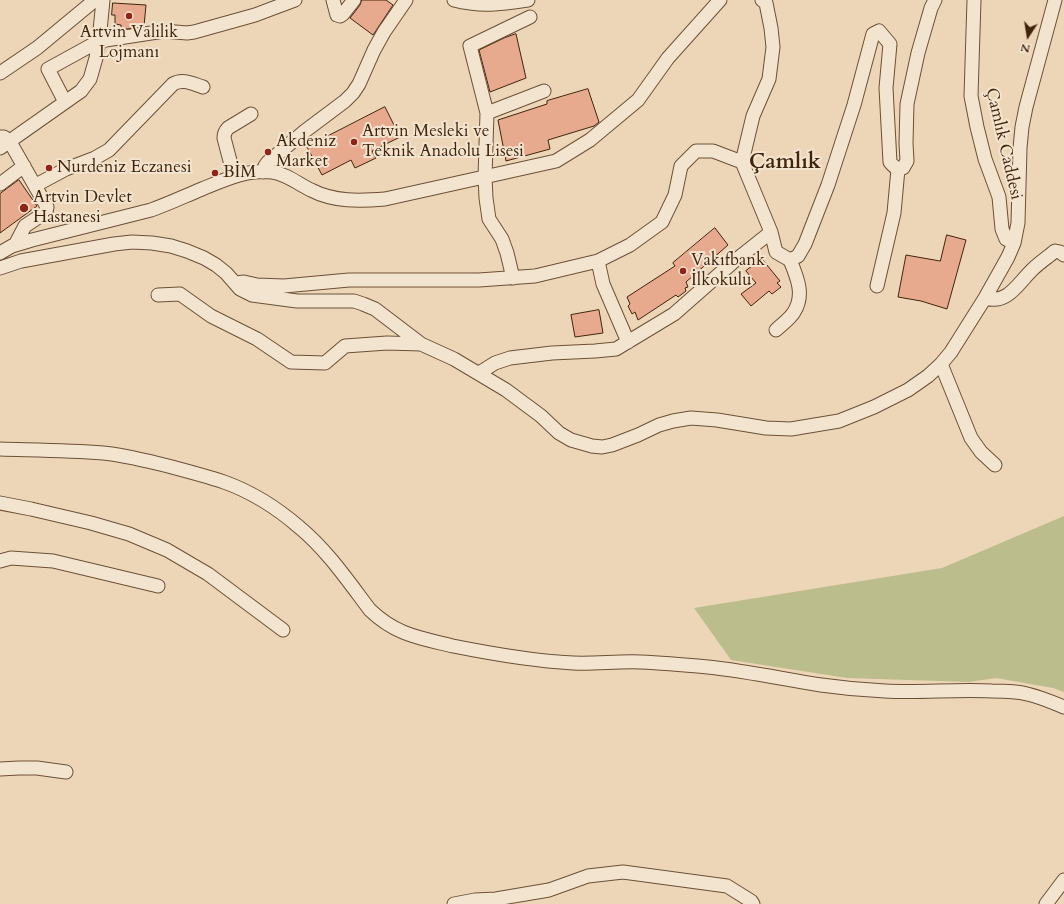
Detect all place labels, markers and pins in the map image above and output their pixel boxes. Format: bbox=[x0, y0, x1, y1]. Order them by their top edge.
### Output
marker: Artvin Valilik Lojmanı bbox=[124, 11, 134, 21]
place label: Artvin Valilik Lojmanı bbox=[80, 23, 178, 63]
place label: Artvin Mesleki ve Teknik Anadolu Lisesi bbox=[362, 122, 524, 162]
place label: Akdeniz Market bbox=[276, 132, 336, 172]
marker: Artvin Mesleki ve Teknik Anadolu Lisesi bbox=[349, 137, 359, 147]
marker: Akdeniz Market bbox=[263, 147, 273, 157]
place label: Nurdeniz Eczanesi bbox=[57, 158, 191, 178]
marker: Nurdeniz Eczanesi bbox=[44, 163, 54, 173]
place label: BİM bbox=[223, 163, 256, 183]
marker: BİM bbox=[210, 168, 220, 178]
place label: Artvin Devlet Hastanesi bbox=[33, 188, 132, 228]
marker: Artvin Devlet Hastanesi bbox=[18, 202, 30, 214]
place label: Vakıfbank İlkokulu bbox=[691, 251, 765, 291]
marker: Vakıfbank İlkokulu bbox=[678, 266, 688, 276]

